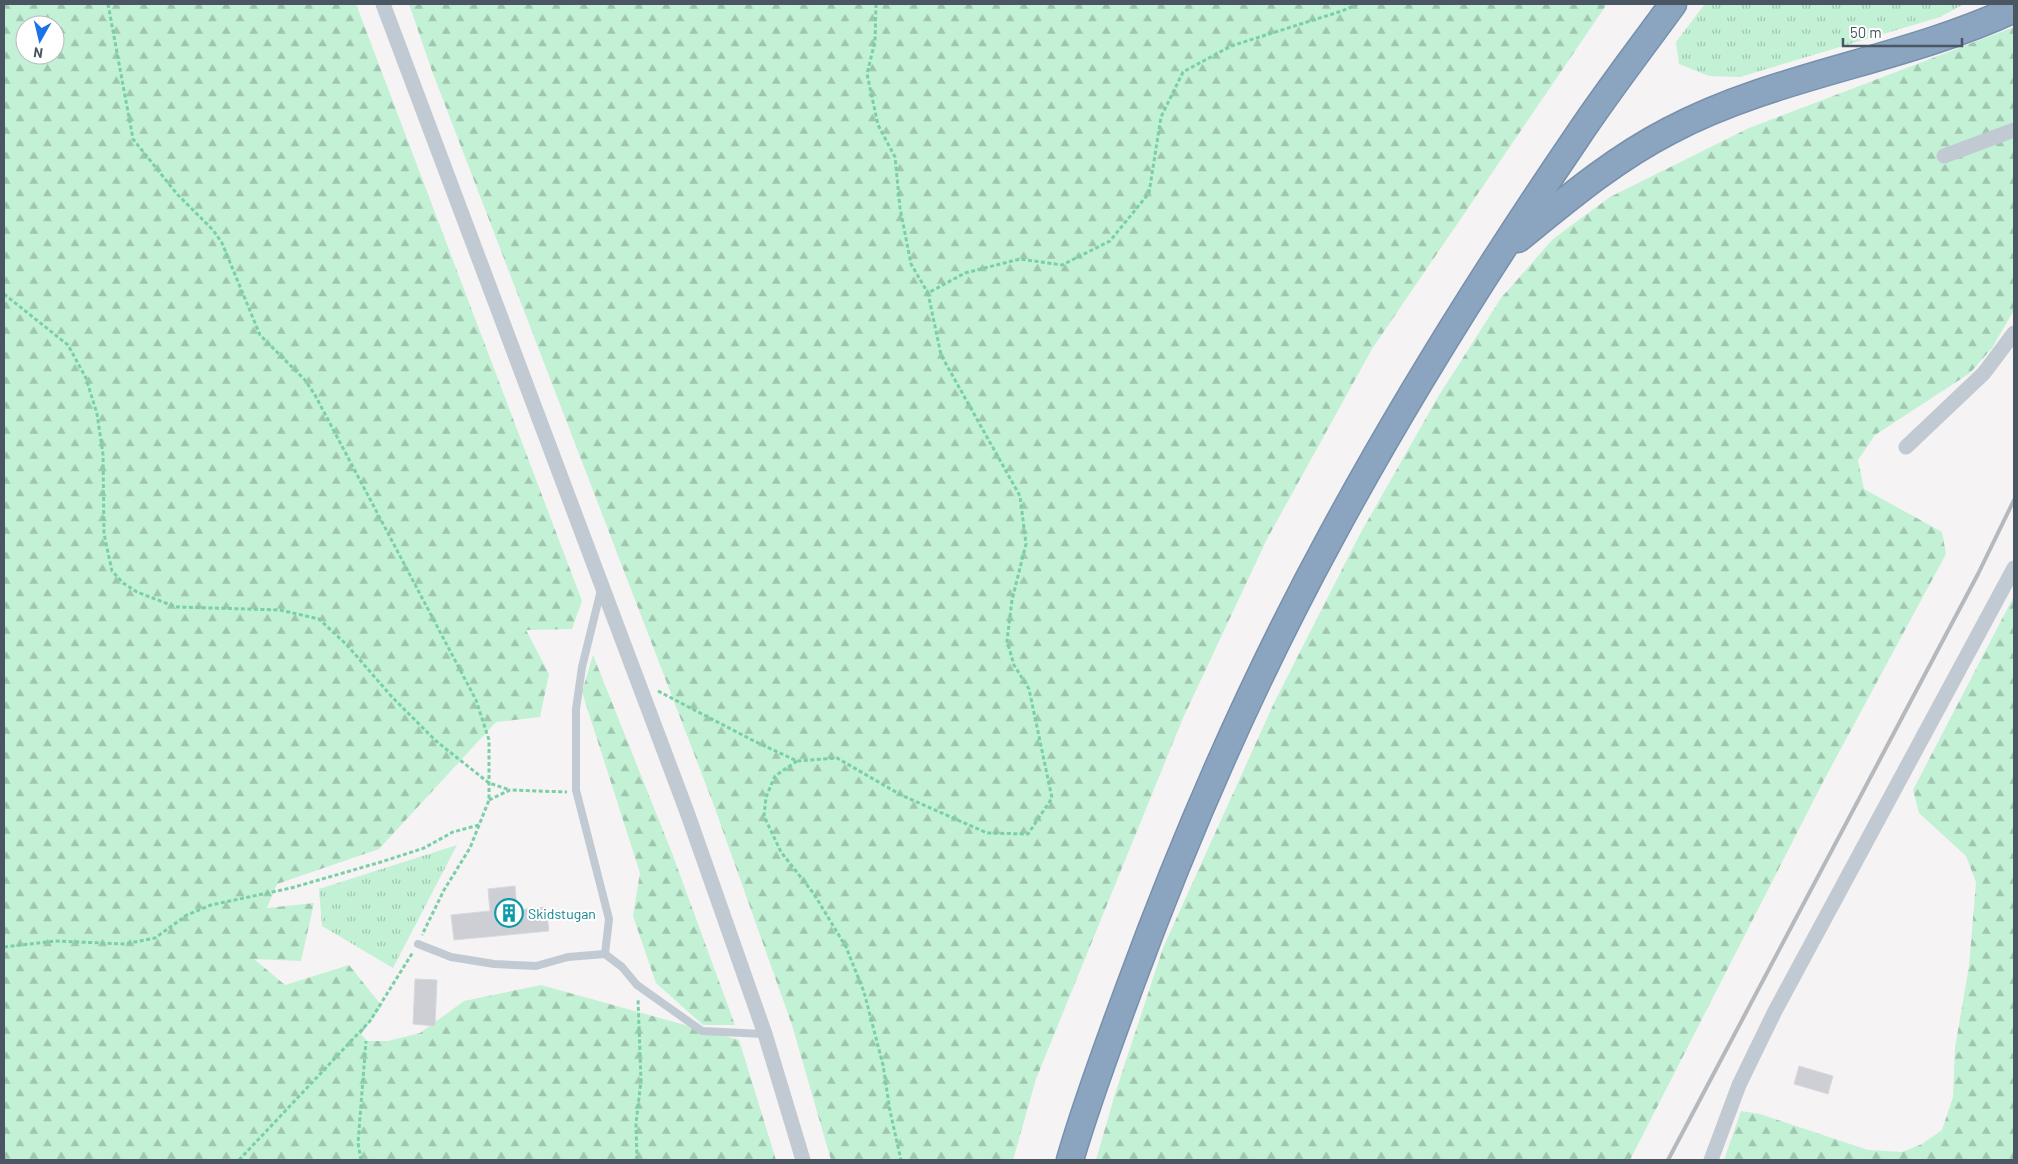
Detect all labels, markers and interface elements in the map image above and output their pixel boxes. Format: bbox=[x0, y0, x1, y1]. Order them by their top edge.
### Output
north arrow bbox=[15, 15, 65, 65]
scale bar bbox=[1843, 15, 1962, 47]
text: 50 m bbox=[1850, 23, 1882, 41]
text: N bbox=[32, 44, 44, 62]
building icon: Skidstugan bbox=[494, 898, 524, 928]
place label: Skidstugan bbox=[528, 905, 596, 922]

